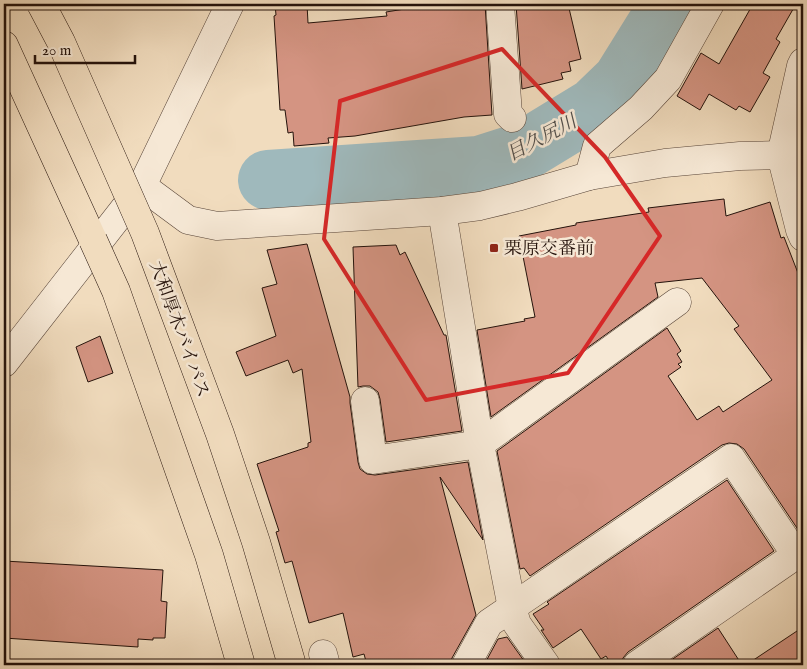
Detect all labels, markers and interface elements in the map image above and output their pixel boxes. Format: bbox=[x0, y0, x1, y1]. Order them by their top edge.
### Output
scale bar bbox=[35, 32, 135, 64]
text: 20 m bbox=[42, 41, 72, 60]
water label: 目久尻川 bbox=[503, 109, 583, 167]
place label: 栗原交番前 bbox=[504, 238, 594, 261]
marker: 栗原交番前 bbox=[488, 242, 500, 254]
street label: 大和厚木バイパス bbox=[143, 258, 214, 401]

